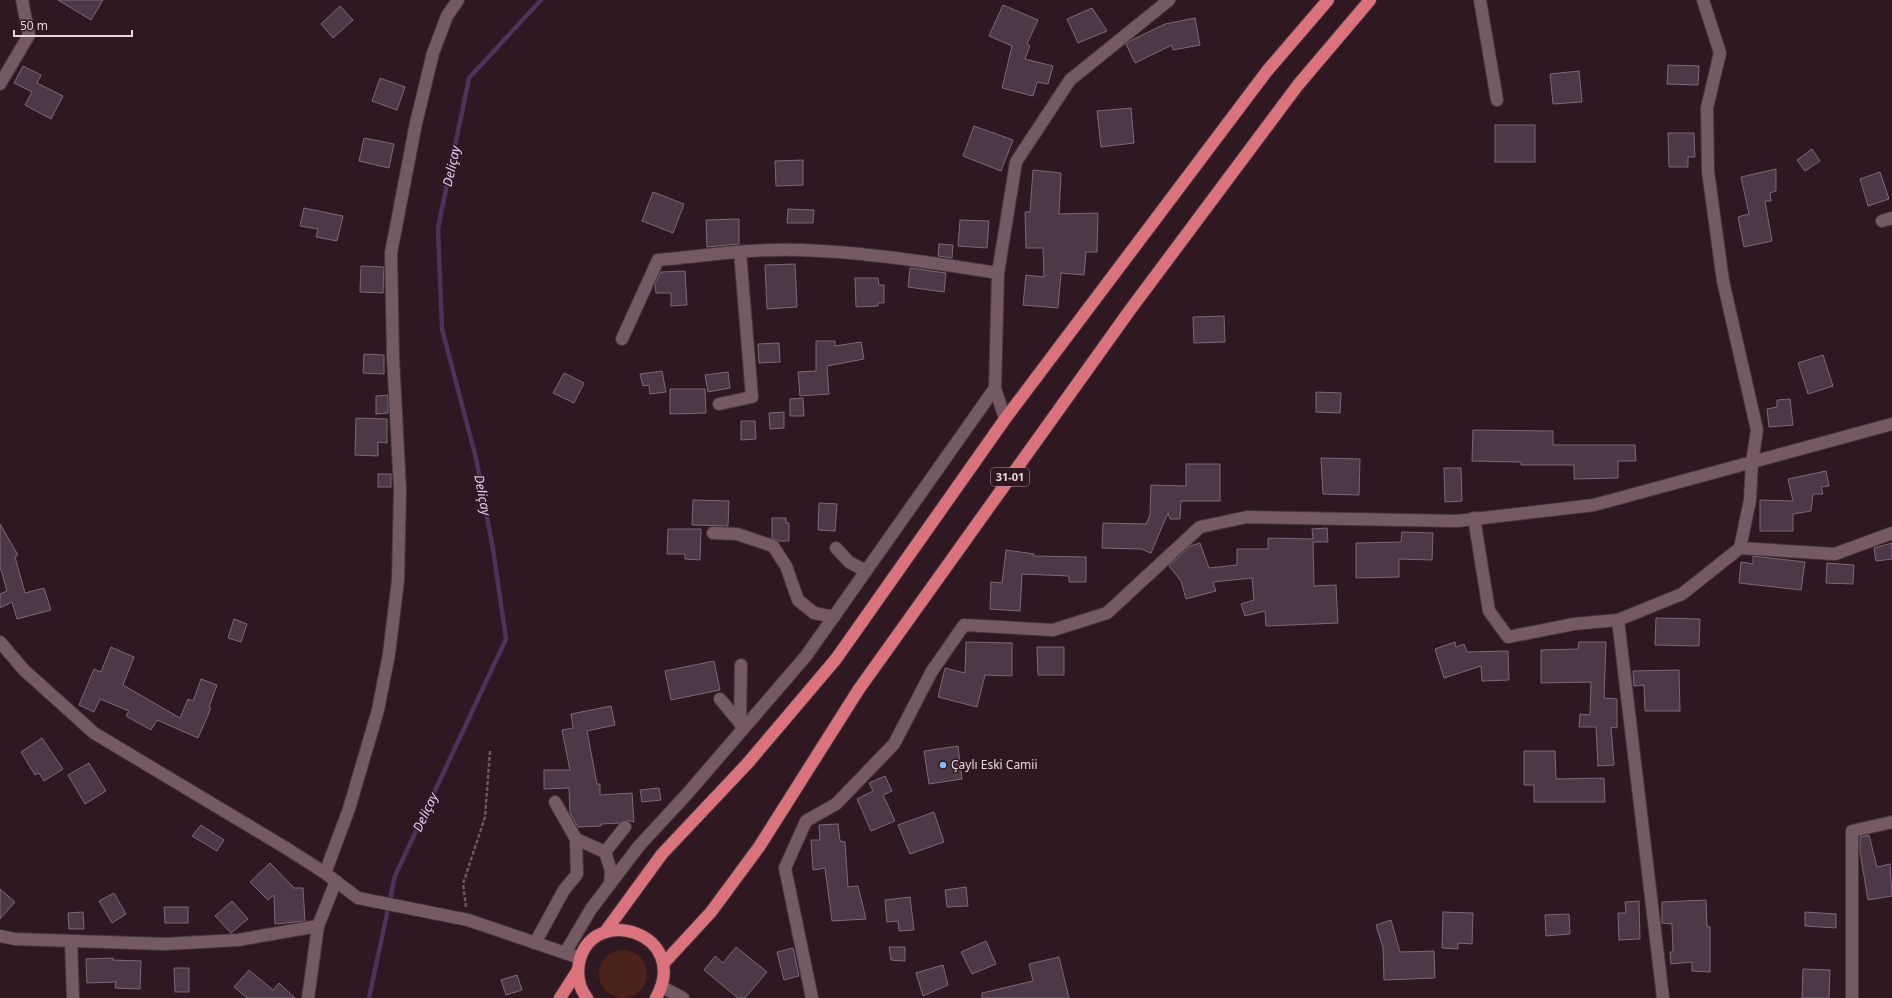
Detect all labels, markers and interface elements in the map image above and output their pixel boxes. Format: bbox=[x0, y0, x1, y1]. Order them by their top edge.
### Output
scale bar bbox=[14, 12, 132, 38]
text: 50 m bbox=[20, 17, 48, 34]
water label: Deliçay bbox=[438, 143, 464, 188]
road number: 31-01 bbox=[991, 468, 1029, 486]
water label: Deliçay bbox=[470, 473, 496, 518]
place label: Çaylı Eski Camii bbox=[951, 756, 1038, 773]
marker: Çaylı Eski Camii bbox=[938, 760, 948, 770]
water label: Deliçay bbox=[408, 789, 442, 834]

